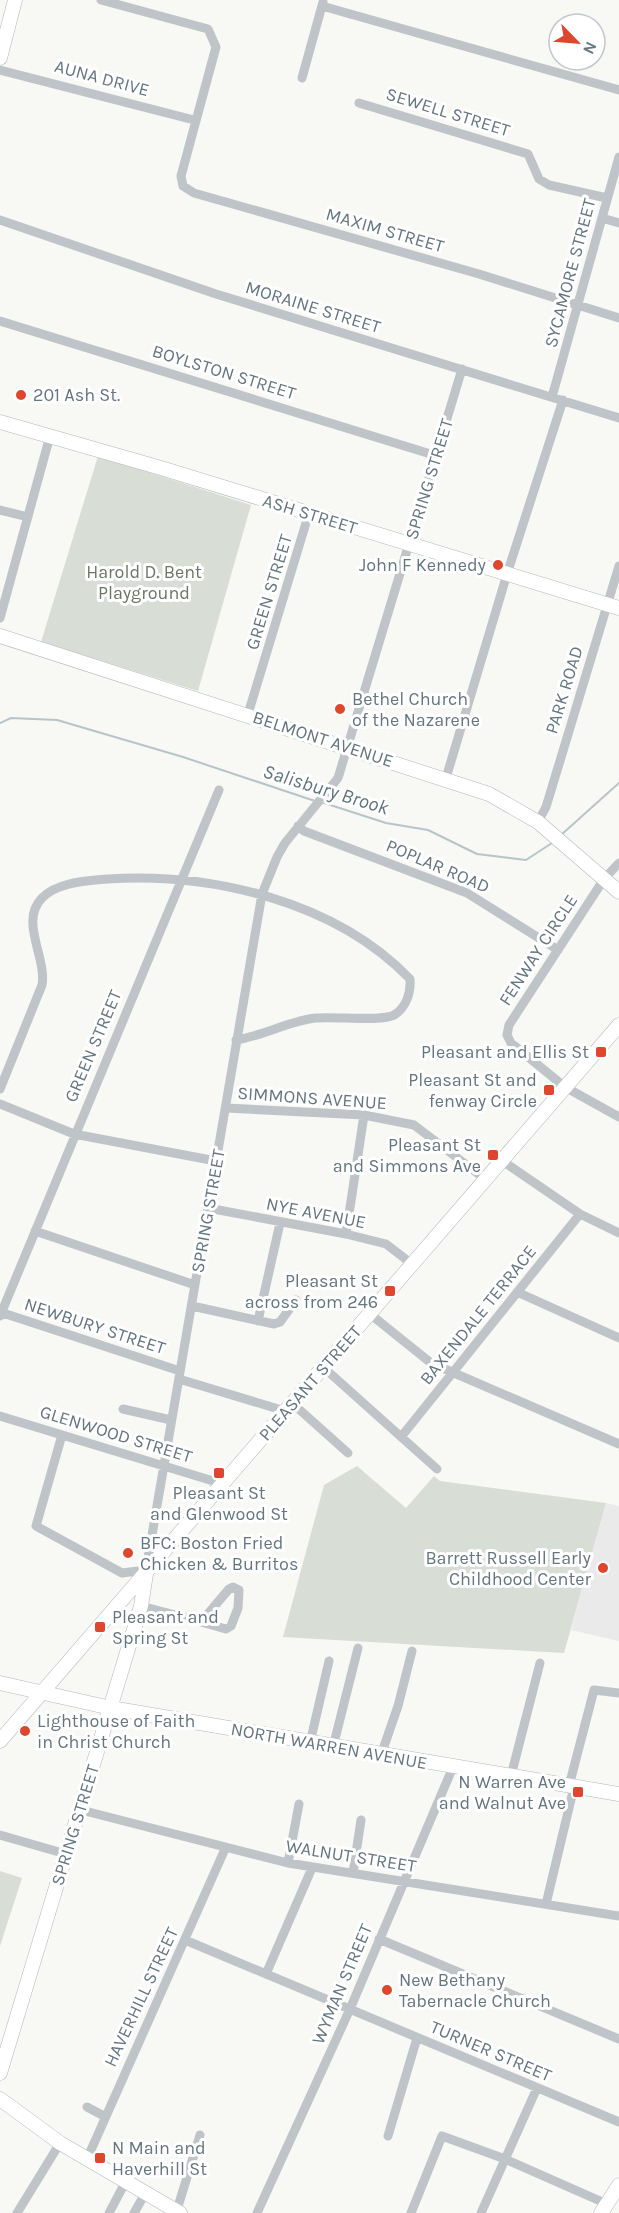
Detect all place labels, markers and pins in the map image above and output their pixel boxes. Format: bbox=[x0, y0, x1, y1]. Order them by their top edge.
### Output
place label: 201 Ash St. bbox=[33, 384, 120, 406]
marker: 201 Ash St. bbox=[14, 388, 28, 402]
place label: John F Kennedy bbox=[359, 554, 487, 576]
marker: John F Kennedy bbox=[491, 558, 505, 572]
place label: Bethel Church of the Nazarene bbox=[352, 688, 480, 731]
marker: Bethel Church of the Nazarene bbox=[333, 702, 347, 716]
place label: Pleasant and Ellis St bbox=[421, 1041, 589, 1063]
marker: Pleasant and Ellis St bbox=[594, 1045, 608, 1059]
place label: Pleasant St and fenway Circle bbox=[408, 1069, 537, 1112]
marker: Pleasant St and fenway Circle bbox=[542, 1083, 556, 1097]
place label: Pleasant St and Simmons Ave bbox=[333, 1134, 481, 1177]
marker: Pleasant St and Simmons Ave bbox=[486, 1148, 500, 1162]
place label: Pleasant St across from 246 bbox=[245, 1270, 378, 1313]
marker: Pleasant St across from 246 bbox=[383, 1284, 397, 1298]
marker: Pleasant St and Glenwood St bbox=[212, 1466, 226, 1480]
place label: Pleasant St and Glenwood St bbox=[150, 1482, 288, 1525]
place label: BFC: Boston Fried Chicken & Burritos bbox=[140, 1532, 298, 1575]
marker: BFC: Boston Fried Chicken & Burritos bbox=[121, 1546, 135, 1560]
place label: Barrett Russell Early Childhood Center bbox=[425, 1547, 592, 1590]
marker: Barrett Russell Early Childhood Center bbox=[596, 1561, 610, 1575]
place label: Pleasant and Spring St bbox=[112, 1606, 219, 1649]
marker: Pleasant and Spring St bbox=[93, 1620, 107, 1634]
place label: Lighthouse of Faith in Christ Church bbox=[37, 1710, 195, 1753]
marker: Lighthouse of Faith in Christ Church bbox=[18, 1724, 32, 1738]
place label: N Warren Ave and Walnut Ave bbox=[439, 1771, 566, 1814]
marker: N Warren Ave and Walnut Ave bbox=[571, 1785, 585, 1799]
place label: New Bethany Tabernacle Church bbox=[399, 1969, 551, 2012]
marker: New Bethany Tabernacle Church bbox=[380, 1983, 394, 1997]
place label: N Main and Haverhill St bbox=[112, 2137, 207, 2180]
marker: N Main and Haverhill St bbox=[93, 2151, 107, 2165]

